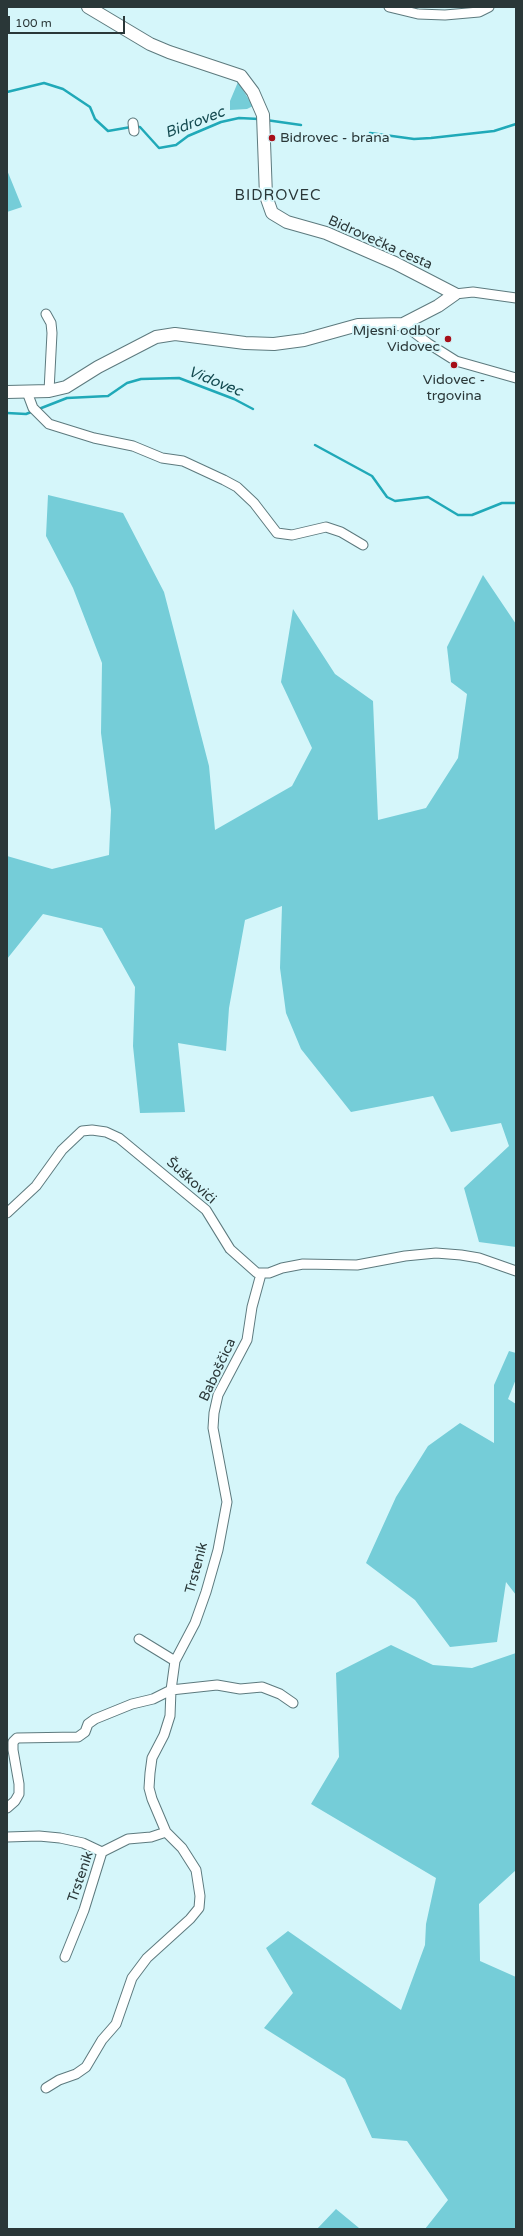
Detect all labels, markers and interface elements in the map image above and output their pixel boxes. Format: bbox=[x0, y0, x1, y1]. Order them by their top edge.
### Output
scale bar bbox=[10, 8, 127, 34]
text: 100 m bbox=[15, 16, 52, 30]
water label: Bidrovec bbox=[163, 103, 227, 143]
place label: Bidrovec - brana bbox=[280, 130, 390, 146]
marker: Bidrovec - brana bbox=[267, 133, 277, 143]
district label: BIDROVEC bbox=[235, 187, 321, 205]
street label: Bidrovečka cesta bbox=[325, 212, 435, 274]
place label: Mjesni odbor Vidovec bbox=[353, 323, 440, 356]
marker: Mjesni odbor Vidovec bbox=[443, 334, 453, 344]
marker: Vidovec - trgovina bbox=[449, 360, 459, 370]
water label: Vidovec bbox=[185, 363, 245, 401]
place label: Vidovec - trgovina bbox=[423, 372, 485, 404]
street label: Šuškovići bbox=[163, 1154, 219, 1208]
street label: Baboščica bbox=[196, 1336, 240, 1404]
street label: Trstenik bbox=[182, 1540, 212, 1596]
street label: Trstenik bbox=[65, 1849, 97, 1905]

